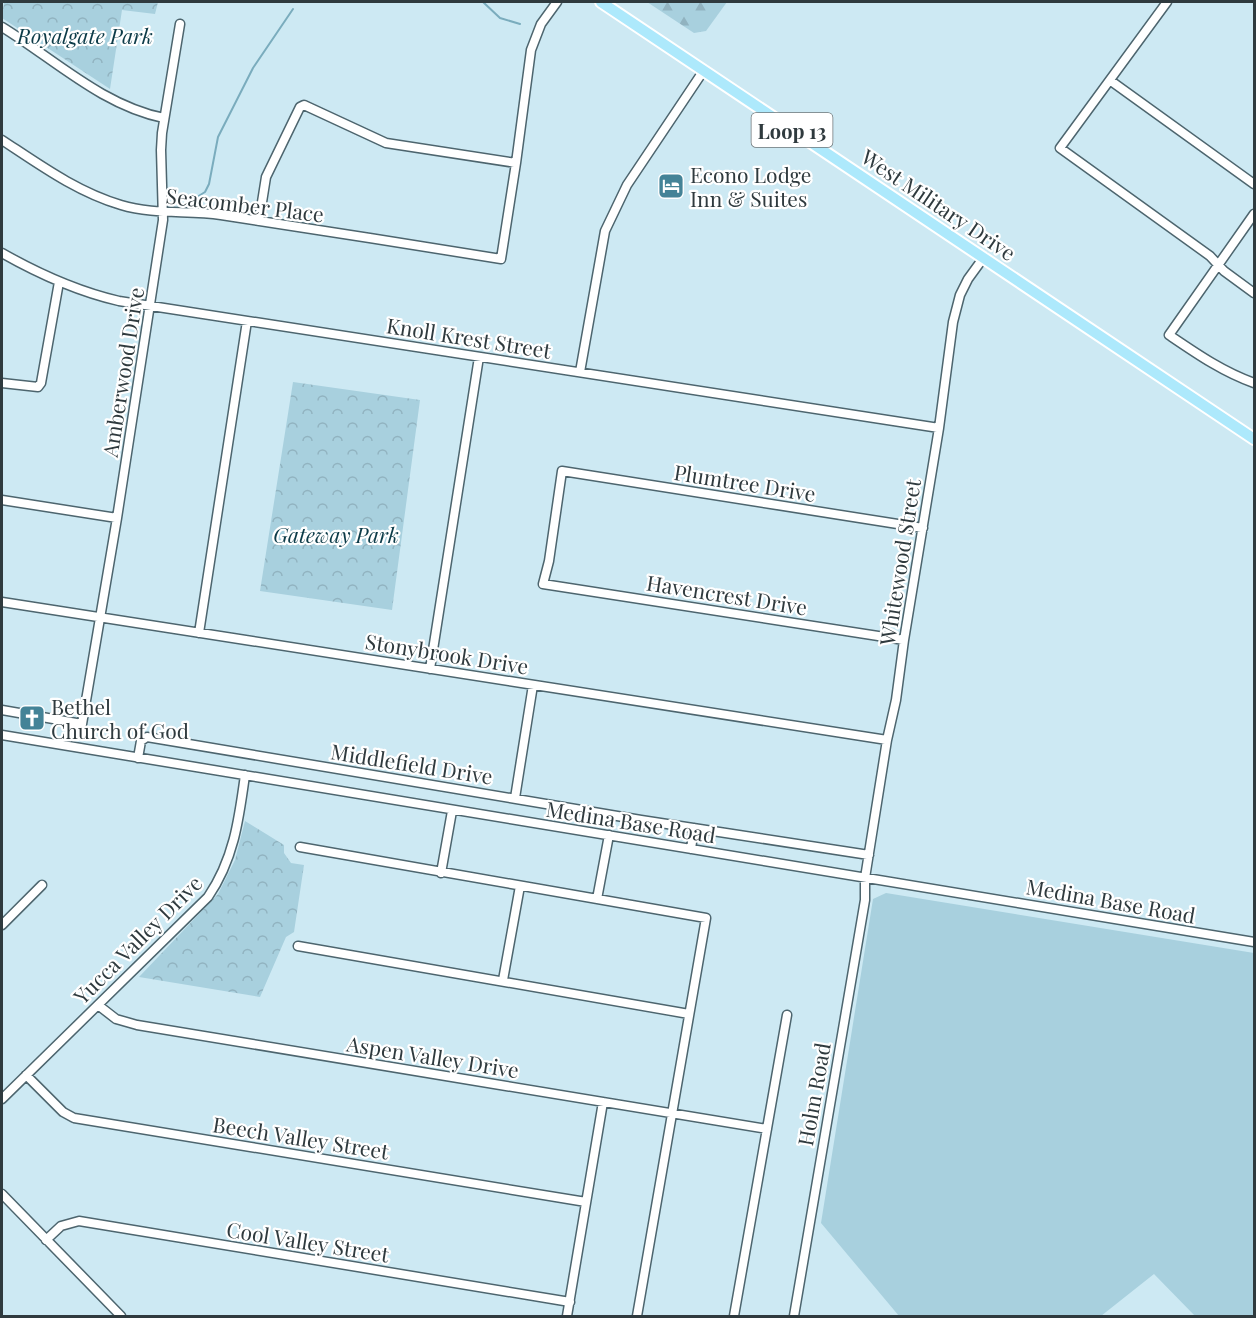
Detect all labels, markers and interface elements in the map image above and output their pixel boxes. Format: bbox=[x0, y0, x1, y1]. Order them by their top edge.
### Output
park label: Royalgate Park bbox=[16, 21, 153, 49]
road number: Loop 13 bbox=[752, 113, 832, 147]
street label: West Military Drive bbox=[856, 141, 1022, 266]
place label: Econo Lodge Inn & Suites bbox=[690, 160, 811, 212]
hotel icon: Econo Lodge Inn & Suites bbox=[656, 171, 686, 201]
street label: Seacomber Place bbox=[165, 180, 325, 228]
street label: Amberwood Drive bbox=[95, 285, 149, 460]
street label: Knoll Krest Street bbox=[385, 310, 554, 364]
street label: Plumtree Drive bbox=[672, 457, 818, 507]
street label: Whitewood Street bbox=[872, 476, 926, 648]
park label: Gateway Park bbox=[273, 520, 399, 548]
street label: Havencrest Drive bbox=[645, 567, 809, 621]
street label: Stonybrook Drive bbox=[363, 626, 531, 680]
place label: Bethel Church of God bbox=[51, 692, 189, 744]
church icon: Bethel Church of God bbox=[17, 703, 47, 733]
street label: Middlefield Drive bbox=[329, 736, 495, 790]
street label: Medina Base Road bbox=[544, 794, 718, 848]
street label: Yucca Valley Drive bbox=[66, 869, 207, 1010]
street label: Medina Base Road bbox=[1024, 871, 1198, 929]
street label: Aspen Valley Drive bbox=[344, 1028, 521, 1083]
street label: Holm Road bbox=[790, 1040, 836, 1148]
street label: Beech Valley Street bbox=[211, 1109, 391, 1165]
street label: Cool Valley Street bbox=[225, 1214, 392, 1268]

